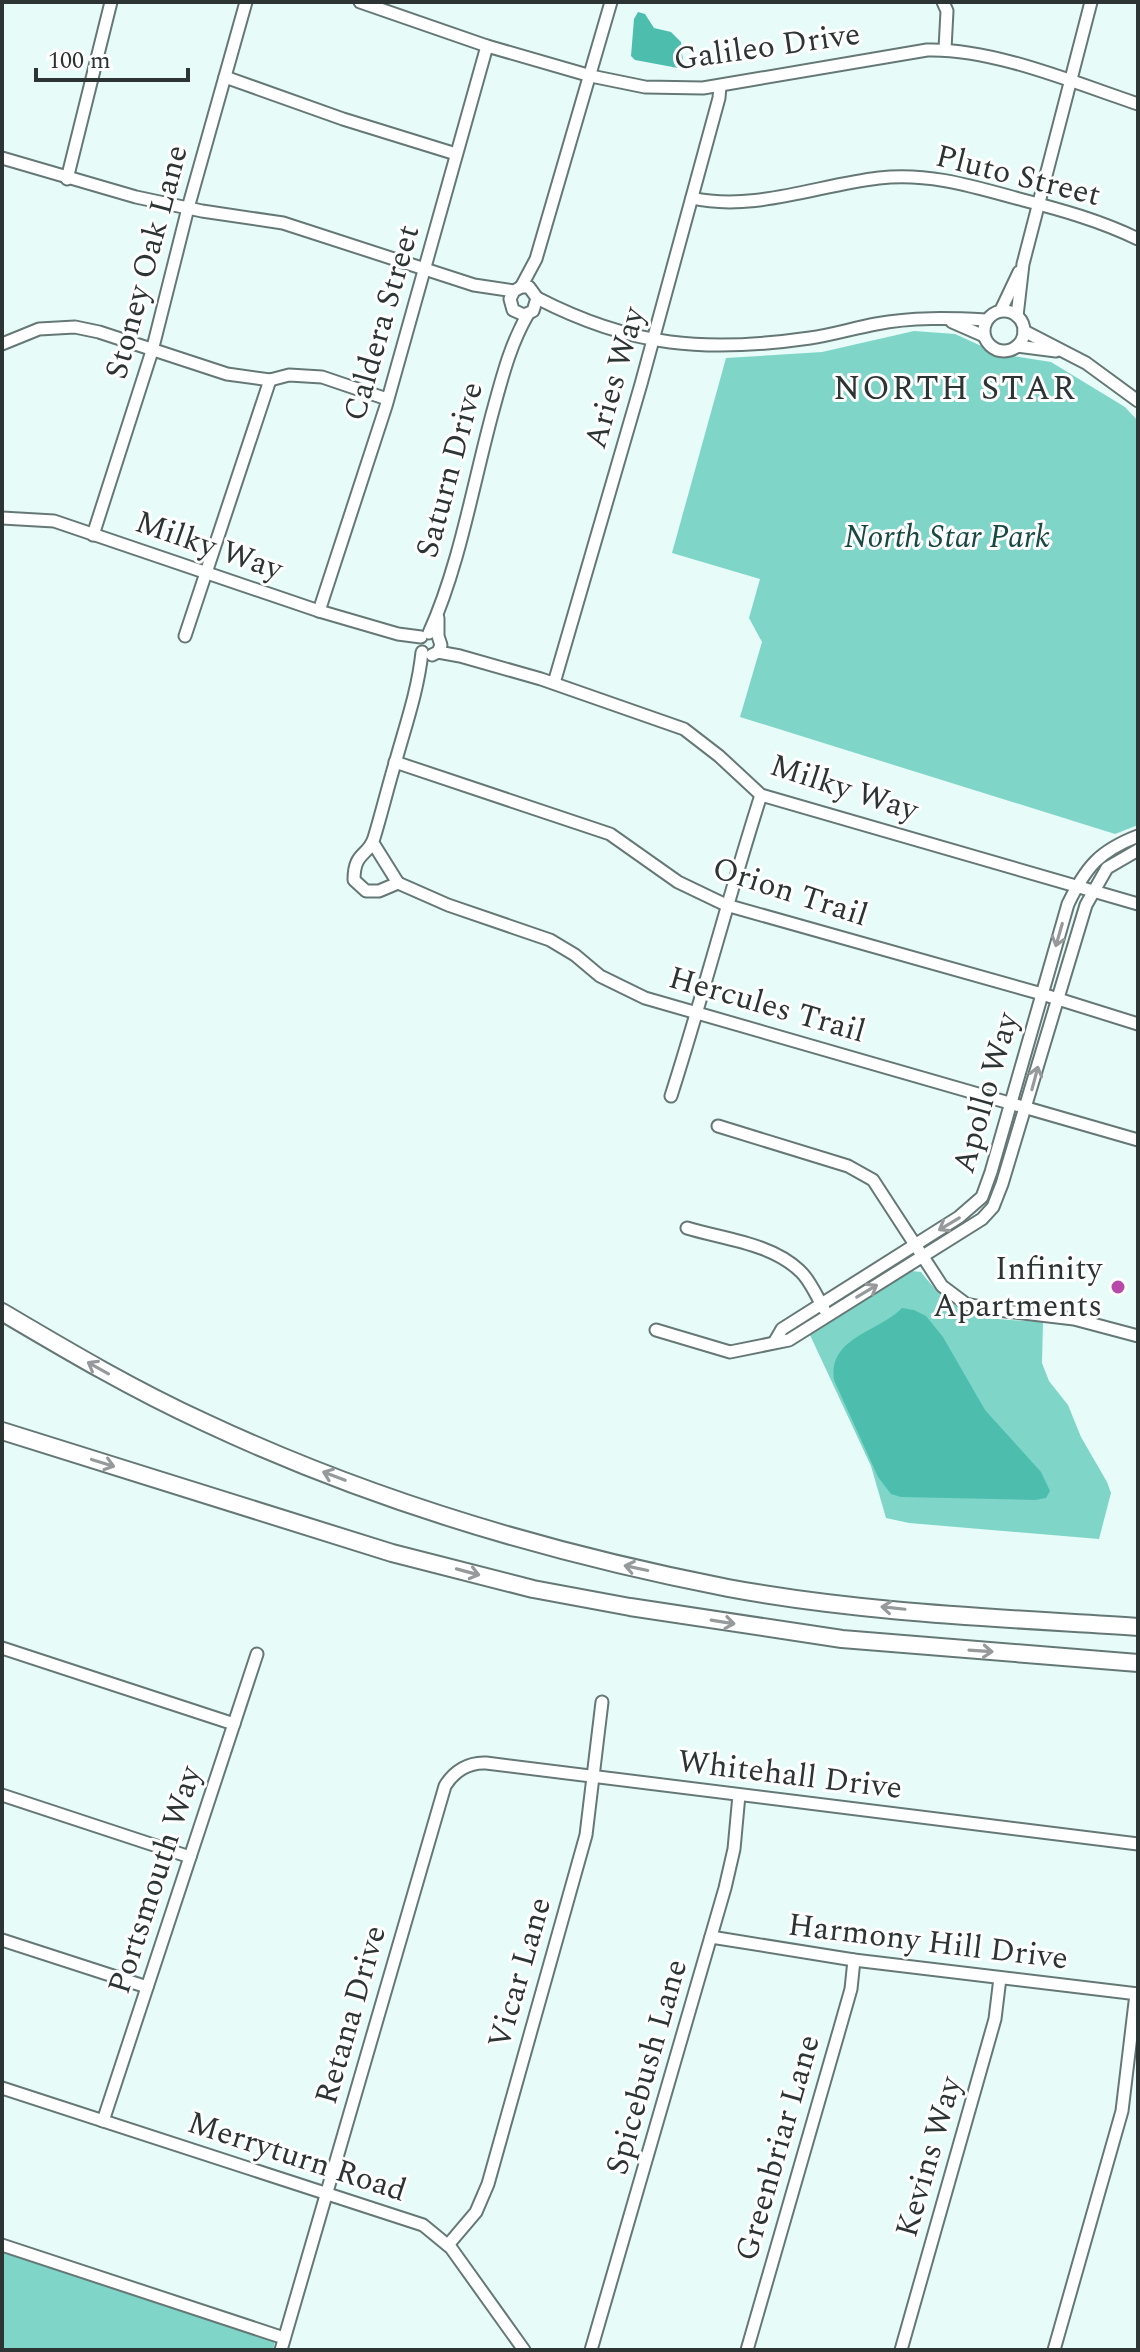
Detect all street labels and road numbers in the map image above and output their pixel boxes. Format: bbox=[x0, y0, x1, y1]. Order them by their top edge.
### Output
street label: Galileo Drive bbox=[670, 10, 864, 84]
street label: Pluto Street bbox=[930, 132, 1106, 220]
street label: Stoney Oak Lane bbox=[92, 139, 202, 385]
street label: Caldera Street bbox=[331, 219, 433, 427]
street label: Aries Way bbox=[571, 300, 659, 455]
street label: Saturn Drive bbox=[403, 377, 497, 563]
street label: Milky Way bbox=[129, 498, 291, 595]
street label: Milky Way bbox=[764, 741, 926, 835]
street label: Orion Trail bbox=[706, 844, 874, 940]
street label: Hercules Trail bbox=[663, 953, 871, 1057]
street label: Apollo Way bbox=[940, 1005, 1033, 1179]
street label: Whitehall Drive bbox=[675, 1737, 905, 1813]
street label: Portsmouth Way bbox=[95, 1758, 215, 2000]
street label: Vicar Lane bbox=[475, 1892, 565, 2054]
street label: Harmony Hill Drive bbox=[785, 1901, 1071, 1983]
street label: Retana Drive bbox=[302, 1920, 400, 2110]
street label: Spicebush Lane bbox=[593, 1953, 701, 2181]
street label: Greenbriar Lane bbox=[722, 2029, 834, 2267]
street label: Kevins Way bbox=[883, 2069, 976, 2243]
street label: Merryturn Road bbox=[181, 2099, 413, 2215]

